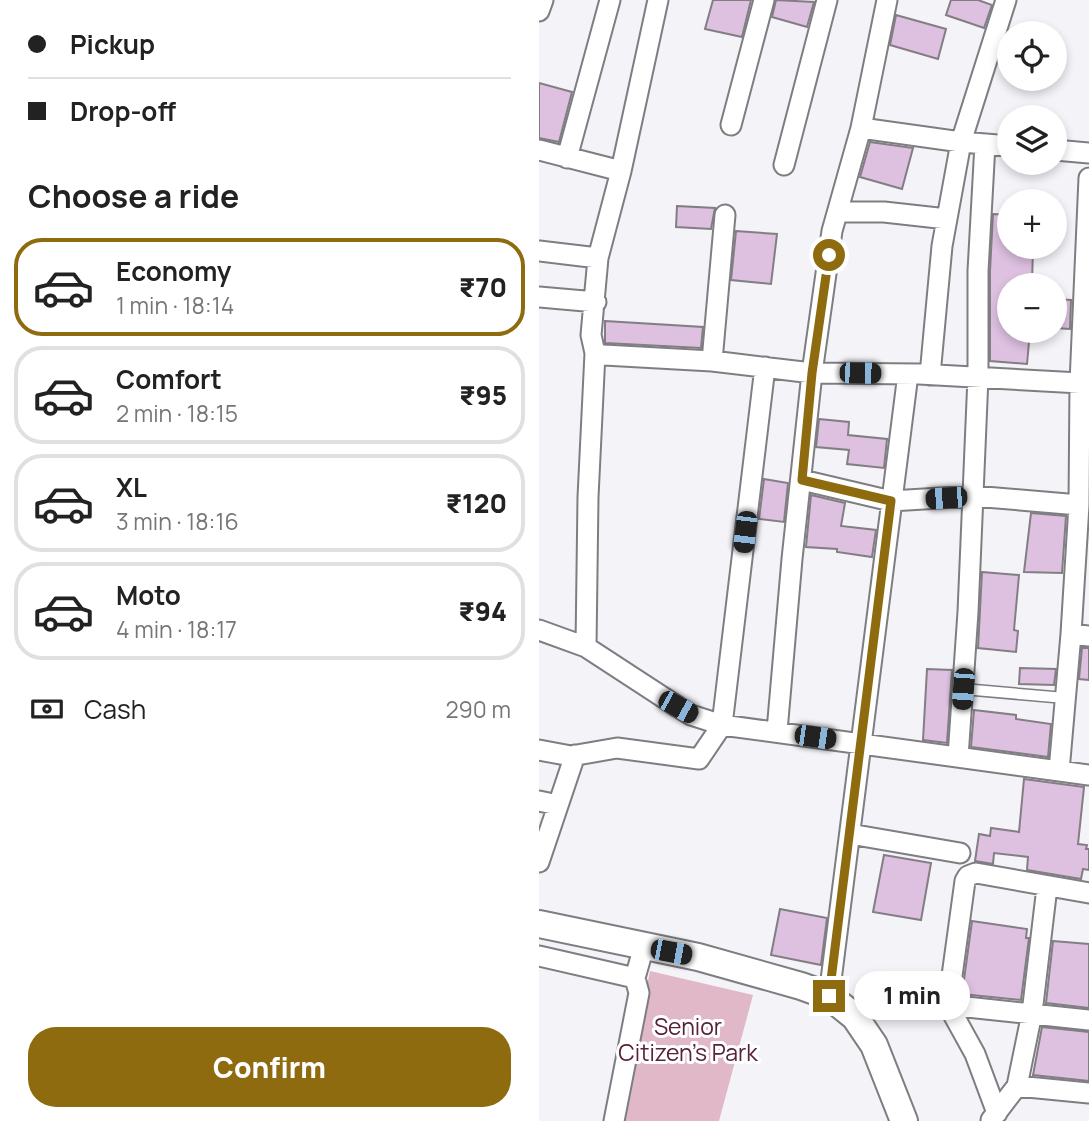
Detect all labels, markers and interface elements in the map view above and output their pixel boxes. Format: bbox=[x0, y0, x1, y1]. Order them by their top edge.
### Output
map controls bbox=[997, 21, 1067, 343]
button: locate bbox=[997, 21, 1067, 91]
text: Pickup bbox=[70, 26, 155, 62]
text: Drop-off bbox=[70, 93, 176, 129]
button: layers bbox=[997, 105, 1067, 175]
text: Choose a ride bbox=[28, 174, 239, 218]
button: + bbox=[997, 189, 1067, 259]
route start bbox=[813, 239, 845, 271]
text: Economy bbox=[116, 253, 231, 289]
icon: car bbox=[32, 256, 95, 319]
text: ₹70 bbox=[459, 269, 507, 305]
button: − bbox=[997, 273, 1067, 343]
text: 1 min · 18:14 bbox=[116, 289, 234, 321]
text: Comfort bbox=[116, 361, 222, 397]
car bbox=[839, 362, 882, 384]
icon: car bbox=[32, 364, 95, 427]
text: ₹95 bbox=[459, 377, 507, 413]
text: 2 min · 18:15 bbox=[116, 397, 238, 429]
text: XL bbox=[116, 469, 147, 505]
icon: car bbox=[32, 472, 95, 535]
text: ₹120 bbox=[446, 485, 507, 521]
car bbox=[925, 486, 968, 510]
text: 3 min · 18:16 bbox=[116, 505, 239, 537]
car bbox=[733, 510, 758, 554]
text: Moto bbox=[116, 577, 181, 613]
icon: car bbox=[32, 580, 95, 643]
text: ₹94 bbox=[459, 593, 507, 629]
text: 4 min · 18:17 bbox=[116, 613, 237, 645]
car bbox=[952, 667, 975, 711]
car bbox=[655, 688, 702, 726]
icon: cash bbox=[28, 690, 66, 728]
text: Cash bbox=[84, 691, 146, 727]
text: 290 m bbox=[445, 693, 511, 725]
car bbox=[793, 724, 838, 750]
car bbox=[649, 938, 694, 966]
callout: 1 min bbox=[853, 972, 969, 1020]
text: 1 min bbox=[883, 979, 941, 1011]
route end bbox=[813, 980, 845, 1012]
park label: Senior Citizen's Park bbox=[618, 1010, 758, 1068]
button: Confirm bbox=[28, 1027, 511, 1107]

